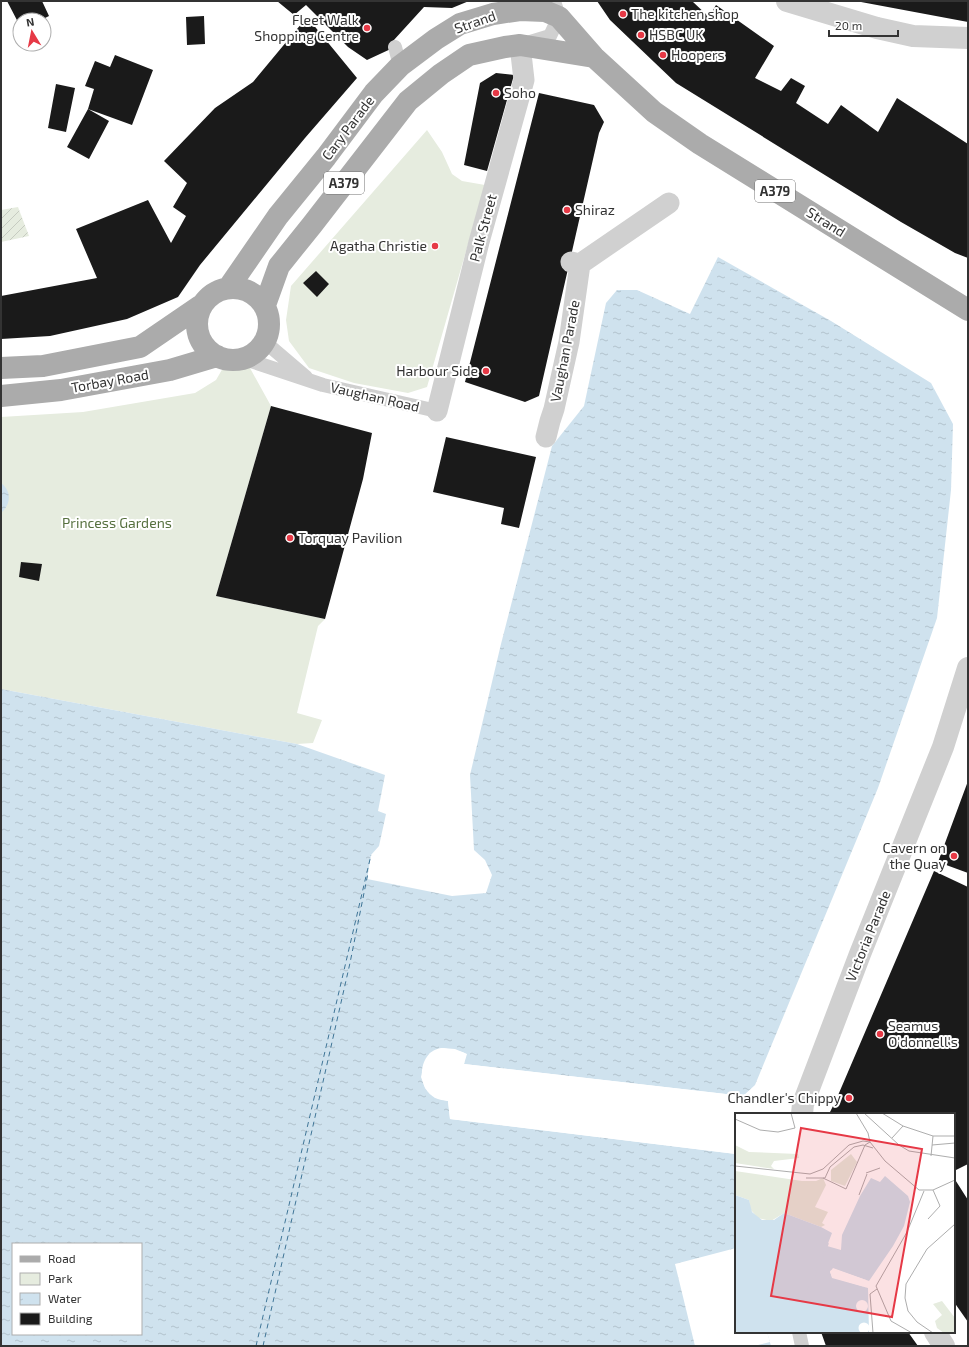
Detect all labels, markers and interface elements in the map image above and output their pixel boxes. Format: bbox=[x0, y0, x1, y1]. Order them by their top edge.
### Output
place label: The kitchen shop bbox=[631, 5, 739, 22]
street label: Strand bbox=[452, 7, 498, 36]
marker: The kitchen shop bbox=[618, 9, 628, 19]
place label: Fleet Walk Shopping Centre bbox=[254, 11, 359, 44]
north arrow bbox=[12, 12, 52, 52]
scale bar bbox=[829, 12, 898, 38]
text: N bbox=[25, 15, 35, 29]
text: 20 m bbox=[835, 18, 862, 32]
marker: Fleet Walk Shopping Centre bbox=[362, 23, 372, 33]
place label: HSBC UK bbox=[649, 26, 704, 43]
marker: HSBC UK bbox=[636, 30, 646, 40]
place label: Hoopers bbox=[671, 46, 725, 63]
marker: Hoopers bbox=[658, 50, 668, 60]
place label: Soho bbox=[504, 84, 536, 101]
marker: Soho bbox=[491, 88, 501, 98]
street label: Cary Parade bbox=[318, 92, 377, 163]
road number: A379 bbox=[324, 172, 364, 194]
road number: A379 bbox=[755, 180, 795, 202]
street label: Palk Street bbox=[465, 192, 500, 263]
place label: Shiraz bbox=[575, 201, 615, 218]
street label: Strand bbox=[804, 203, 849, 240]
marker: Shiraz bbox=[562, 205, 572, 215]
place label: Agatha Christie bbox=[330, 237, 427, 254]
marker: Agatha Christie bbox=[430, 241, 440, 251]
street label: Vaughan Parade bbox=[546, 299, 583, 403]
place label: Harbour Side bbox=[396, 362, 478, 379]
street label: Torbay Road bbox=[70, 365, 150, 396]
marker: Harbour Side bbox=[481, 366, 491, 376]
street label: Vaughan Road bbox=[329, 378, 421, 415]
park label: Princess Gardens bbox=[62, 514, 172, 531]
place label: Torquay Pavilion bbox=[298, 529, 402, 546]
marker: Torquay Pavilion bbox=[285, 533, 295, 543]
place label: Cavern on the Quay bbox=[883, 839, 947, 872]
marker: Cavern on the Quay bbox=[949, 851, 959, 861]
street label: Victoria Parade bbox=[842, 888, 894, 984]
place label: Seamus O'donnell's bbox=[888, 1017, 958, 1050]
marker: Seamus O'donnell's bbox=[875, 1029, 885, 1039]
place label: Chandler's Chippy bbox=[727, 1089, 842, 1106]
marker: Chandler's Chippy bbox=[844, 1093, 854, 1103]
inset map bbox=[735, 1113, 955, 1333]
legend bbox=[12, 1243, 142, 1335]
text: Road bbox=[48, 1251, 76, 1265]
text: Park bbox=[48, 1271, 73, 1285]
text: Water bbox=[48, 1291, 82, 1305]
text: Building bbox=[48, 1311, 93, 1325]

